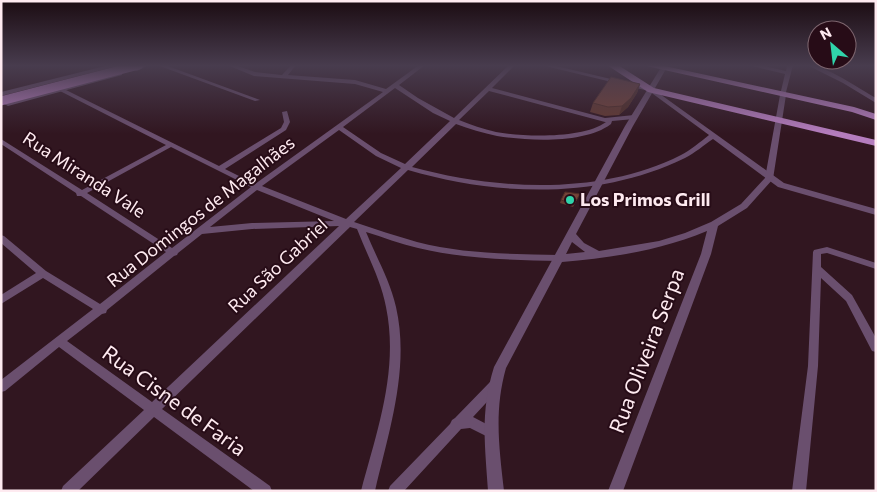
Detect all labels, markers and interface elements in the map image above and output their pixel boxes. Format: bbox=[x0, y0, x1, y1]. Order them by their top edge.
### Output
north arrow bbox=[807, 20, 857, 70]
text: N bbox=[817, 23, 834, 43]
street label: Rua Miranda Vale bbox=[19, 126, 150, 222]
street label: Rua Domingos de Magalhães bbox=[102, 131, 299, 291]
place label: Los Primos Grill bbox=[580, 188, 710, 210]
marker: Los Primos Grill bbox=[564, 194, 576, 206]
street label: Rua São Gabriel bbox=[223, 214, 332, 317]
street label: Rua Oliveira Serpa bbox=[603, 265, 688, 436]
street label: Rua Cisne de Faria bbox=[98, 339, 252, 460]

